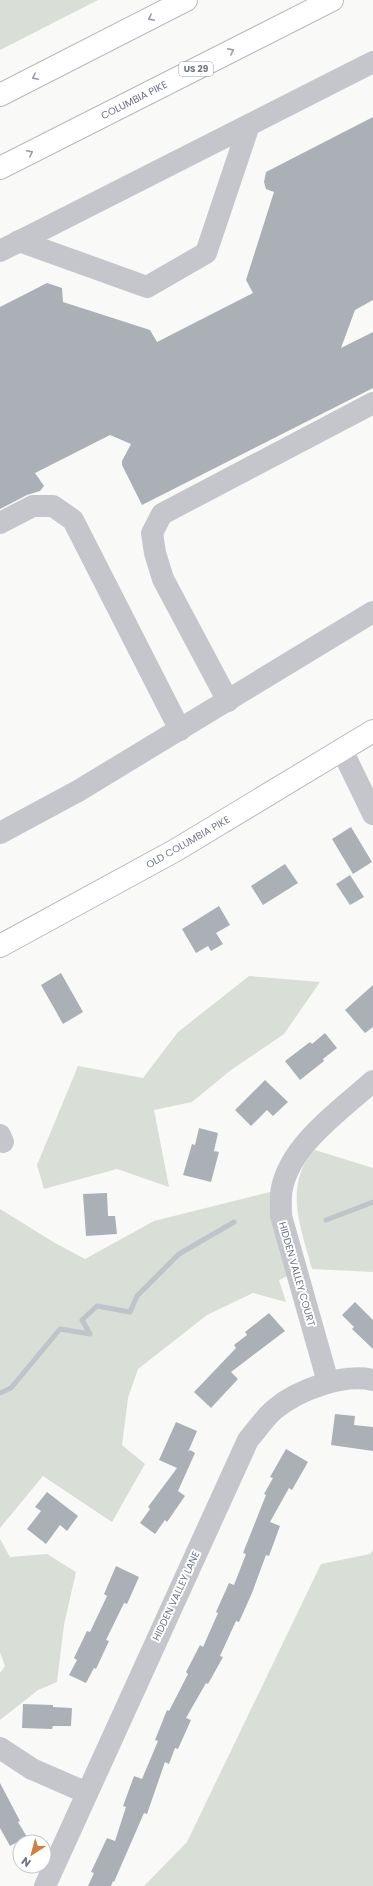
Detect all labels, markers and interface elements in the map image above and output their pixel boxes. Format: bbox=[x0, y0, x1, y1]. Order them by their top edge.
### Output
one-way arrow bbox=[148, 13, 155, 21]
one-way arrow bbox=[227, 48, 235, 56]
road number: US 29 bbox=[179, 62, 213, 76]
one-way arrow bbox=[32, 72, 40, 80]
street label: COLUMBIA PIKE bbox=[98, 77, 170, 123]
one-way arrow bbox=[25, 150, 33, 158]
street label: OLD COLUMBIA PIKE bbox=[143, 812, 233, 872]
street label: HIDDEN VALLEY COURT bbox=[275, 1220, 319, 1329]
street label: HIDDEN VALLEY LANE bbox=[149, 1549, 203, 1643]
north arrow bbox=[12, 1834, 52, 1874]
text: N bbox=[18, 1853, 34, 1871]

